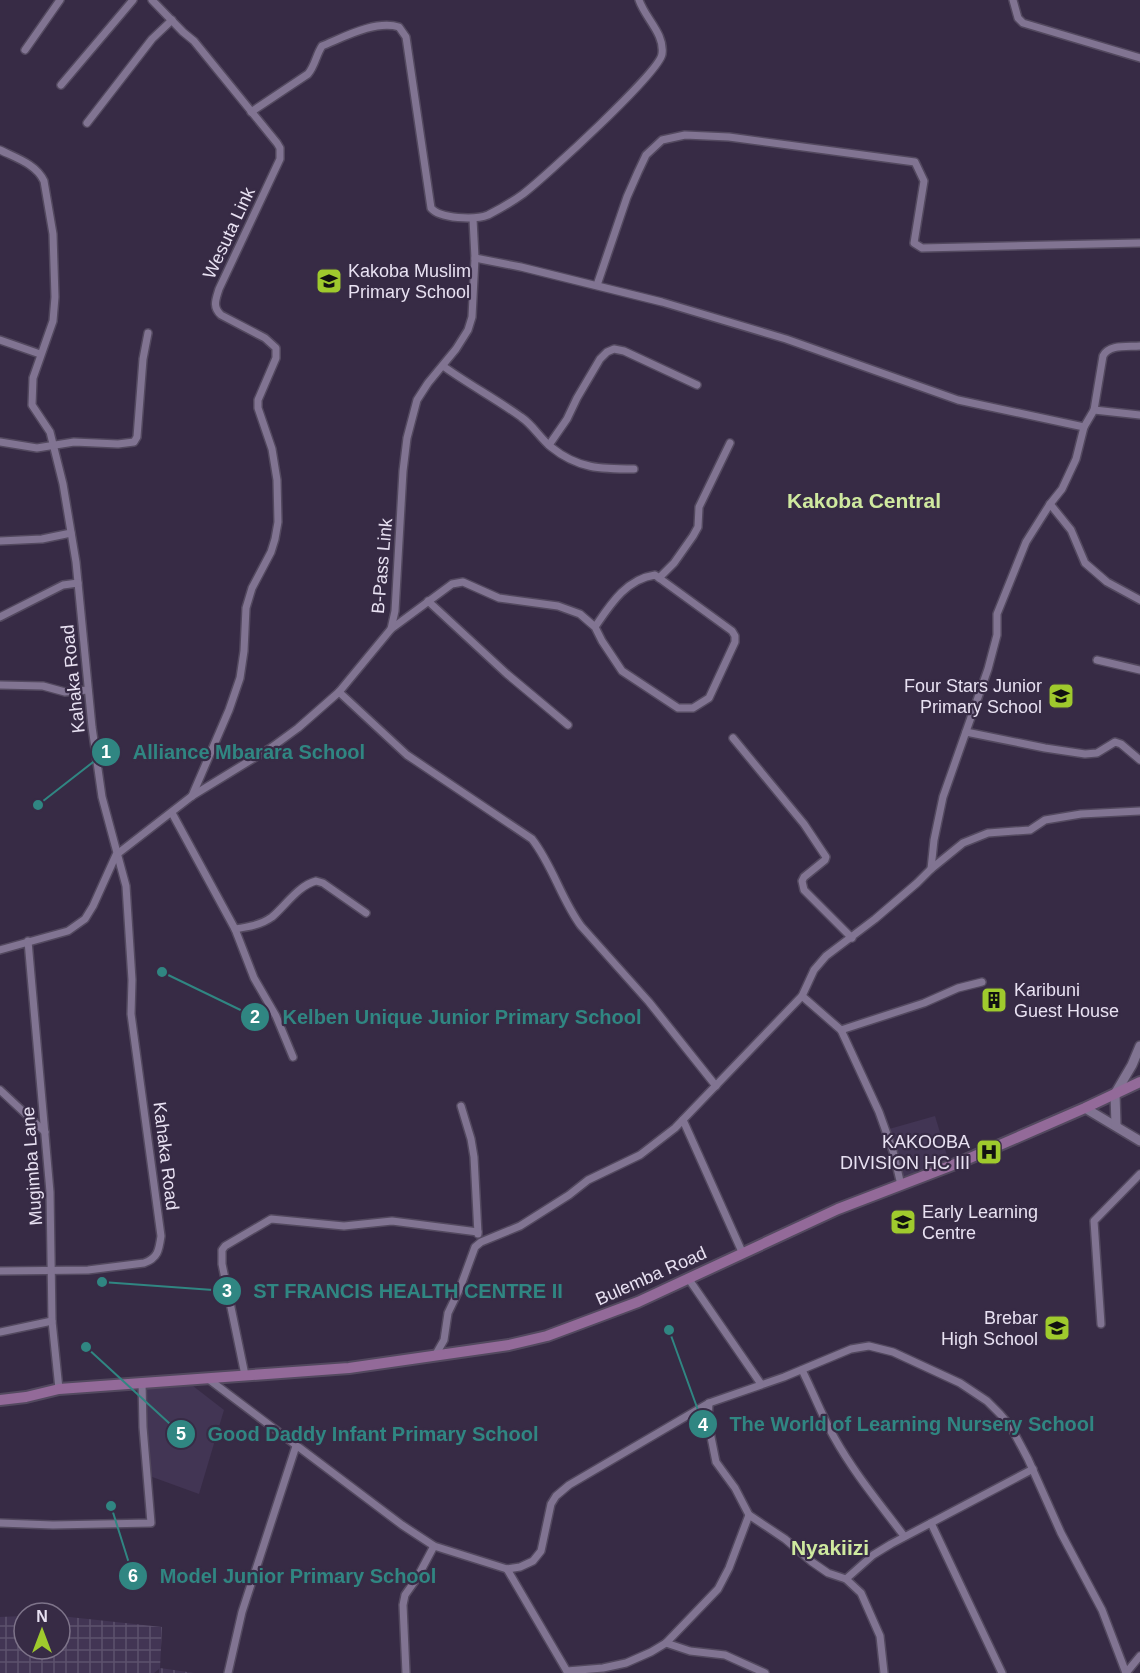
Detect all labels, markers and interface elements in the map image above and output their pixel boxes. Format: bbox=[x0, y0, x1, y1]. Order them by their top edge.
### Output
street label: Wesuta Link bbox=[199, 183, 259, 282]
place label: Kakoba Muslim Primary School bbox=[348, 261, 471, 302]
school or university icon: Kakoba Muslim Primary School bbox=[314, 266, 344, 296]
district label: Kakoba Central bbox=[787, 489, 941, 512]
street label: B-Pass Link bbox=[368, 516, 396, 615]
street label: Kahaka Road bbox=[57, 624, 89, 734]
place label: Four Stars Junior Primary School bbox=[904, 676, 1042, 717]
school or university icon: Four Stars Junior Primary School bbox=[1046, 681, 1076, 711]
callout: Alliance Mbarara School bbox=[91, 733, 378, 771]
text: Alliance Mbarara School bbox=[133, 741, 365, 763]
text: 1 bbox=[101, 742, 111, 762]
place label: Karibuni Guest House bbox=[1014, 980, 1119, 1021]
building icon: Karibuni Guest House bbox=[979, 985, 1009, 1015]
callout: Kelben Unique Junior Primary School bbox=[240, 998, 653, 1036]
text: Kelben Unique Junior Primary School bbox=[283, 1006, 641, 1028]
text: 2 bbox=[250, 1007, 260, 1027]
street label: Kahaka Road bbox=[149, 1101, 183, 1211]
street label: Mugimba Lane bbox=[18, 1106, 46, 1226]
place label: KAKOOBA DIVISION HC III bbox=[840, 1132, 970, 1173]
hospital icon: KAKOOBA DIVISION HC III bbox=[974, 1137, 1004, 1167]
place label: Early Learning Centre bbox=[922, 1202, 1038, 1243]
school or university icon: Early Learning Centre bbox=[888, 1207, 918, 1237]
street label: Bulemba Road bbox=[593, 1243, 709, 1309]
callout: ST FRANCIS HEALTH CENTRE II bbox=[212, 1272, 575, 1310]
text: ST FRANCIS HEALTH CENTRE II bbox=[253, 1280, 563, 1302]
text: 3 bbox=[222, 1281, 232, 1301]
place label: Brebar High School bbox=[941, 1308, 1038, 1349]
school or university icon: Brebar High School bbox=[1042, 1313, 1072, 1343]
callout: The World of Learning Nursery School bbox=[688, 1405, 1107, 1443]
text: The World of Learning Nursery School bbox=[729, 1413, 1095, 1435]
callout: Good Daddy Infant Primary School bbox=[166, 1415, 551, 1453]
text: 4 bbox=[698, 1415, 708, 1435]
text: Good Daddy Infant Primary School bbox=[207, 1423, 539, 1445]
text: 5 bbox=[176, 1424, 186, 1444]
district label: Nyakiizi bbox=[791, 1536, 869, 1559]
callout: Model Junior Primary School bbox=[118, 1557, 449, 1595]
text: Model Junior Primary School bbox=[160, 1565, 436, 1587]
text: 6 bbox=[128, 1566, 138, 1586]
north arrow bbox=[12, 1601, 72, 1661]
text: N bbox=[36, 1608, 48, 1625]

